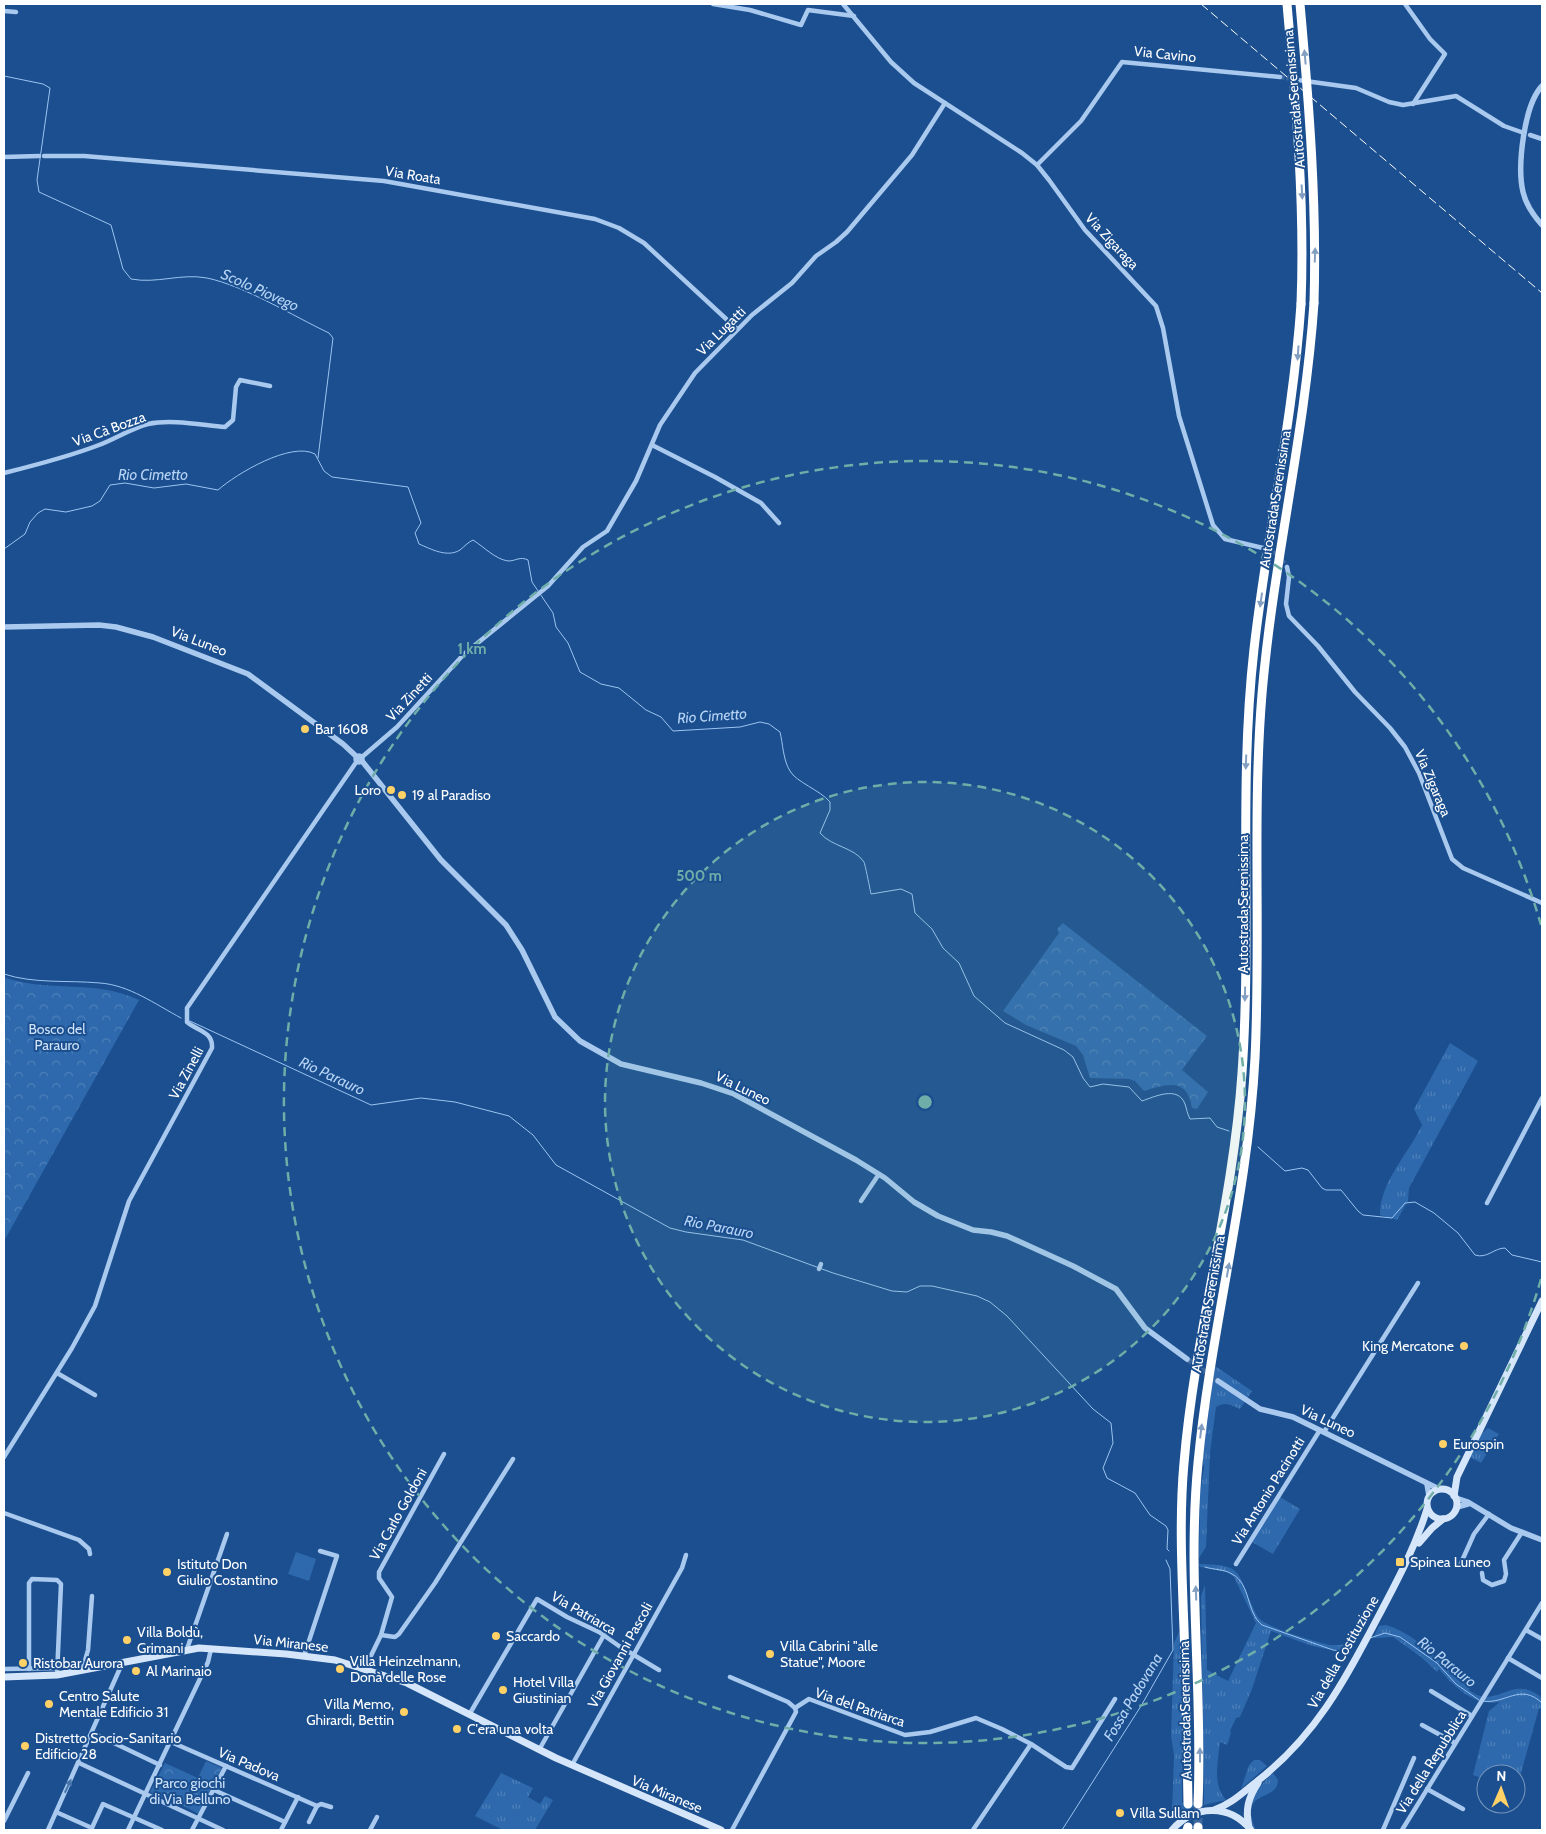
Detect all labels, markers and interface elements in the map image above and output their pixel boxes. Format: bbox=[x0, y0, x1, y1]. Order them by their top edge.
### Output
street label: Autostrada Serenissima bbox=[1279, 29, 1309, 169]
street label: Via Cavino bbox=[1133, 42, 1197, 66]
one-way arrow bbox=[1300, 49, 1308, 65]
street label: Via Roata bbox=[384, 162, 442, 188]
one-way arrow bbox=[1298, 184, 1306, 200]
street label: Via Zigaraga bbox=[1081, 209, 1143, 273]
one-way arrow bbox=[1312, 246, 1320, 262]
water label: Scolo Piovego bbox=[218, 265, 302, 315]
street label: Via Lugatti bbox=[693, 303, 749, 359]
one-way arrow bbox=[1293, 345, 1301, 361]
street label: Via Cà Bozza bbox=[70, 407, 148, 451]
street label: Autostrada Serenissima bbox=[1255, 429, 1295, 569]
water label: Rio Cimetto bbox=[118, 466, 188, 484]
one-way arrow bbox=[1257, 592, 1265, 608]
street label: Via Luneo bbox=[168, 622, 230, 660]
text: 1 km bbox=[457, 640, 487, 658]
street label: Via Zinetti bbox=[382, 669, 436, 725]
water label: Rio Cimetto bbox=[676, 705, 748, 727]
place label: Bar 1608 bbox=[315, 720, 368, 738]
marker: Bar 1608 bbox=[299, 723, 311, 735]
street label: Via Zigaraga bbox=[1411, 747, 1455, 819]
one-way arrow bbox=[1241, 754, 1249, 770]
place label: Loro bbox=[354, 781, 381, 799]
marker: Loro bbox=[385, 784, 397, 796]
place label: 19 al Paradiso bbox=[412, 786, 491, 804]
marker: 19 al Paradiso bbox=[396, 789, 408, 801]
street label: Autostrada Serenissima bbox=[1234, 834, 1252, 973]
text: 500 m bbox=[676, 867, 722, 885]
one-way arrow bbox=[1240, 986, 1248, 1002]
park label: Bosco del Parauro bbox=[28, 1020, 86, 1054]
street label: Via Zinelli bbox=[165, 1044, 207, 1102]
water label: Rio Parauro bbox=[296, 1053, 368, 1099]
street label: Via Luneo bbox=[713, 1067, 774, 1109]
centre of rings bbox=[916, 1093, 934, 1111]
water label: Rio Parauro bbox=[683, 1211, 756, 1243]
street label: Autostrada Serenissima bbox=[1187, 1234, 1229, 1374]
one-way arrow bbox=[1224, 1263, 1232, 1278]
place label: King Mercatone bbox=[1362, 1337, 1454, 1355]
marker: King Mercatone bbox=[1458, 1340, 1470, 1352]
street label: Via Luneo bbox=[1297, 1400, 1359, 1442]
one-way arrow bbox=[1197, 1422, 1205, 1438]
street label: Via Antonio Pacinotti bbox=[1228, 1434, 1309, 1548]
place label: Eurospin bbox=[1453, 1435, 1504, 1453]
marker: Eurospin bbox=[1437, 1438, 1449, 1450]
street label: Via Carlo Goldoni bbox=[365, 1465, 431, 1563]
place label: Spinea Luneo bbox=[1410, 1553, 1491, 1571]
place label: Istituto Don Giulio Costantino bbox=[177, 1555, 278, 1589]
marker: Spinea Luneo bbox=[1394, 1556, 1406, 1568]
marker: Istituto Don Giulio Costantino bbox=[161, 1566, 173, 1578]
one-way arrow bbox=[1192, 1585, 1200, 1601]
street label: Via Patriarca bbox=[548, 1587, 620, 1639]
street label: Via della Costituzione bbox=[1303, 1592, 1383, 1712]
street label: Via Giovanni Pascoli bbox=[584, 1599, 656, 1711]
place label: Villa Boldù, Grimani bbox=[137, 1623, 203, 1657]
place label: Saccardo bbox=[506, 1627, 560, 1645]
street label: Via Miranese bbox=[253, 1630, 329, 1656]
marker: Saccardo bbox=[490, 1630, 502, 1642]
water label: Rio Parauro bbox=[1414, 1633, 1480, 1691]
marker: Villa Boldù, Grimani bbox=[121, 1634, 133, 1646]
place label: Villa Cabrini "alle Statue", Moore bbox=[780, 1637, 878, 1671]
street label: Autostrada Serenissima bbox=[1175, 1640, 1195, 1779]
marker: Villa Cabrini "alle Statue", Moore bbox=[764, 1648, 776, 1660]
water label: Fossa Padovana bbox=[1100, 1650, 1166, 1744]
place label: Villa Heinzelmann, Donà delle Rose bbox=[350, 1652, 461, 1686]
place label: Ristobar Aurora bbox=[33, 1654, 124, 1672]
marker: Ristobar Aurora bbox=[17, 1657, 29, 1669]
place label: Al Marinaio bbox=[146, 1662, 212, 1680]
marker: Villa Heinzelmann, Donà delle Rose bbox=[334, 1663, 346, 1675]
marker: Al Marinaio bbox=[130, 1665, 142, 1677]
place label: Hotel Villa Giustinian bbox=[513, 1673, 574, 1707]
street label: Via del Patriarca bbox=[813, 1683, 908, 1731]
marker: Hotel Villa Giustinian bbox=[497, 1684, 509, 1696]
place label: Centro Salute Mentale Edificio 31 bbox=[59, 1687, 168, 1721]
place label: Villa Memo, Ghirardi, Bettin bbox=[306, 1695, 394, 1729]
marker: Centro Salute Mentale Edificio 31 bbox=[43, 1698, 55, 1710]
marker: Villa Memo, Ghirardi, Bettin bbox=[398, 1706, 410, 1718]
street label: Via della Repubblica bbox=[1392, 1707, 1470, 1817]
place label: C'era una volta bbox=[467, 1720, 554, 1738]
marker: C'era una volta bbox=[451, 1723, 463, 1735]
place label: Distretto Socio-Sanitario Edificio 28 bbox=[35, 1729, 181, 1763]
marker: Distretto Socio-Sanitario Edificio 28 bbox=[19, 1740, 31, 1752]
street label: Via Padova bbox=[215, 1743, 283, 1785]
one-way arrow bbox=[1196, 1747, 1204, 1763]
north arrow bbox=[1476, 1764, 1526, 1814]
text: N bbox=[1496, 1767, 1507, 1785]
street label: Via Miranese bbox=[629, 1771, 705, 1817]
park label: Parco giochi di Via Belluno bbox=[150, 1774, 231, 1808]
one-way arrow bbox=[64, 1779, 72, 1793]
place label: Villa Sullam bbox=[1130, 1804, 1200, 1822]
marker: Villa Sullam bbox=[1114, 1807, 1126, 1819]

